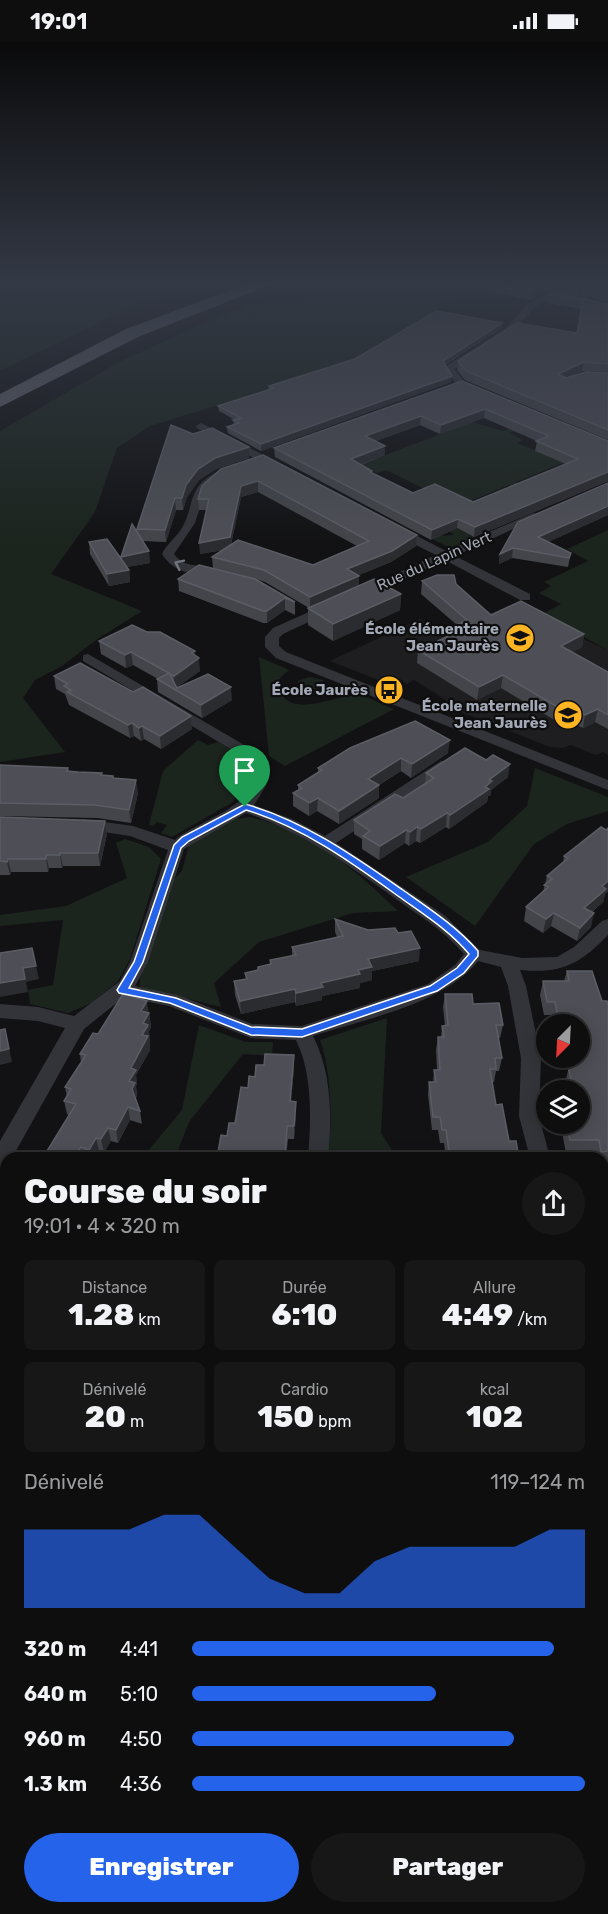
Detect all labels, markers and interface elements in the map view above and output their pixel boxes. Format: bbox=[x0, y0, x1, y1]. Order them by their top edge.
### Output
text: 19:01 bbox=[30, 8, 87, 35]
street label: Rue du Lapin Vert bbox=[374, 528, 494, 594]
one-way arrow bbox=[174, 559, 185, 571]
place label: École élémentaire Jean Jaurès bbox=[365, 620, 499, 655]
school or university icon: École élémentaire Jean Jaurès bbox=[504, 622, 536, 654]
bus stop icon: École Jaurès bbox=[373, 674, 405, 706]
place label: École Jaurès bbox=[272, 681, 368, 699]
place label: École maternelle Jean Jaurès bbox=[422, 697, 547, 732]
school or university icon: École maternelle Jean Jaurès bbox=[552, 699, 584, 731]
pin bbox=[219, 745, 270, 807]
icon: arrive bbox=[228, 754, 261, 787]
north arrow bbox=[536, 1014, 590, 1068]
map controls bbox=[536, 1014, 590, 1134]
button: layers bbox=[536, 1080, 590, 1134]
text: Course du soir bbox=[24, 1172, 267, 1211]
button: share bbox=[522, 1172, 585, 1235]
text: 19:01 · 4 × 320 m bbox=[24, 1214, 180, 1238]
text: Distance bbox=[82, 1278, 147, 1297]
text: Durée bbox=[282, 1278, 327, 1297]
text: Allure bbox=[473, 1278, 516, 1297]
text: 1.28 bbox=[68, 1297, 134, 1333]
text: 6:10 bbox=[271, 1297, 338, 1333]
text: 4:49 bbox=[442, 1297, 513, 1333]
text: km bbox=[134, 1310, 161, 1329]
text: /km bbox=[513, 1310, 547, 1329]
text: Dénivelé bbox=[83, 1380, 146, 1399]
text: Cardio bbox=[281, 1380, 328, 1399]
text: kcal bbox=[480, 1380, 509, 1399]
text: 20 bbox=[85, 1399, 126, 1435]
text: 150 bbox=[257, 1399, 314, 1435]
text: 102 bbox=[466, 1399, 523, 1435]
text: m bbox=[126, 1412, 144, 1431]
text: bpm bbox=[314, 1412, 352, 1431]
text: Dénivelé bbox=[24, 1470, 104, 1494]
text: 119–124 m bbox=[490, 1470, 585, 1494]
text: 320 m bbox=[24, 1637, 86, 1661]
text: 4:41 bbox=[120, 1637, 158, 1661]
text: 640 m bbox=[24, 1682, 87, 1706]
text: 5:10 bbox=[120, 1682, 158, 1706]
text: 960 m bbox=[24, 1727, 86, 1751]
text: 4:50 bbox=[120, 1727, 162, 1751]
text: 1.3 km bbox=[24, 1772, 87, 1796]
text: 4:36 bbox=[120, 1772, 162, 1796]
button: Enregistrer bbox=[24, 1833, 299, 1902]
button: Partager bbox=[311, 1833, 585, 1902]

